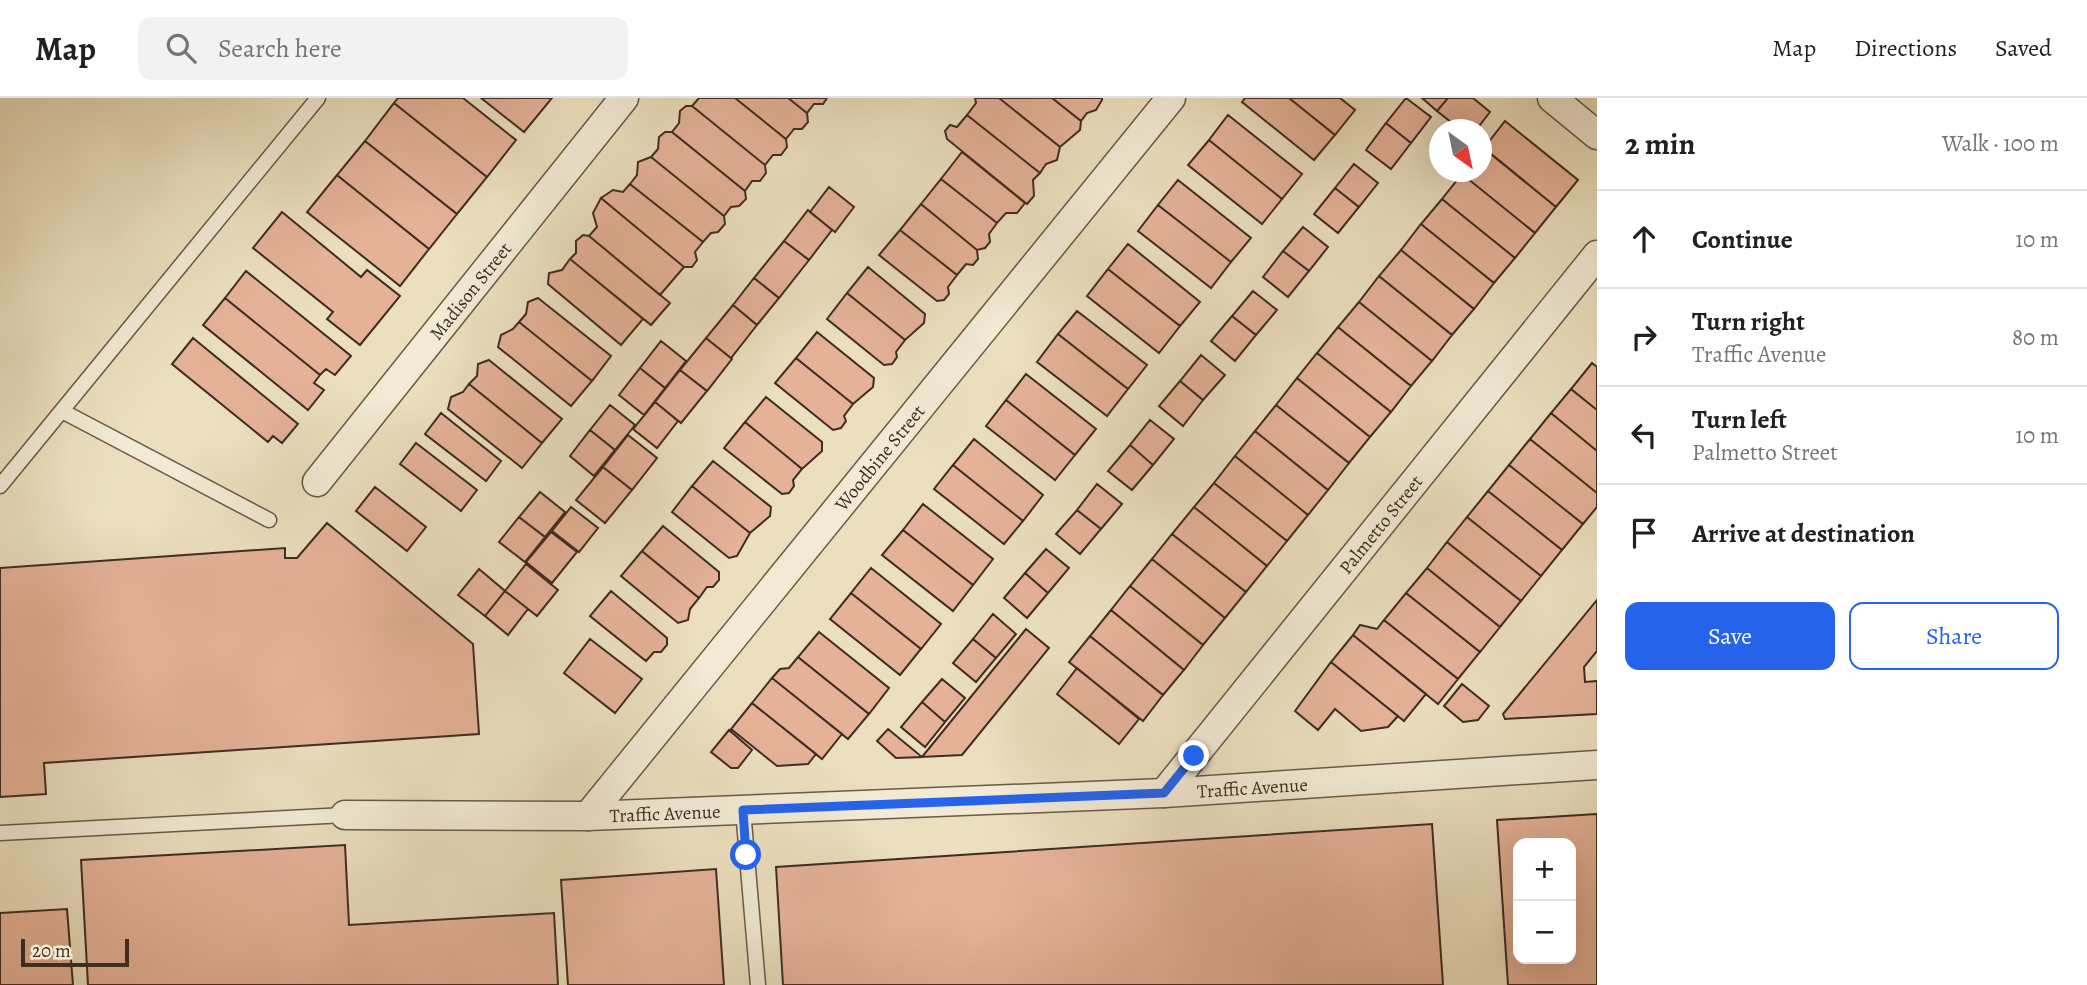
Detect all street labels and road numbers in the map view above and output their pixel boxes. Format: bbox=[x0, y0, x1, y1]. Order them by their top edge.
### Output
street label: Madison Street bbox=[424, 237, 518, 346]
street label: Woodbine Street bbox=[828, 399, 931, 517]
street label: Palmetto Street bbox=[1333, 470, 1429, 580]
street label: Traffic Avenue bbox=[1196, 772, 1309, 805]
street label: Traffic Avenue bbox=[609, 799, 721, 829]

